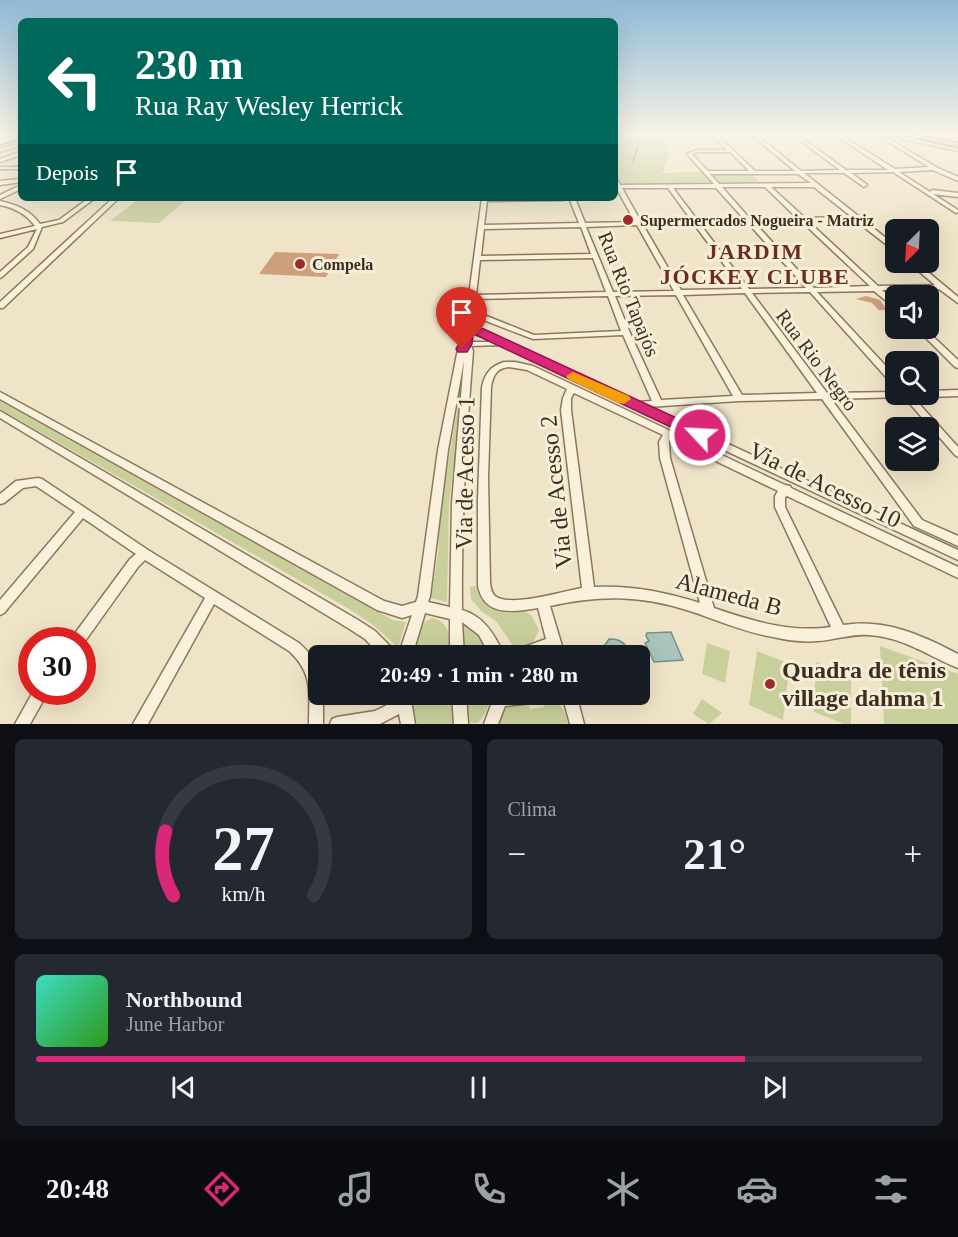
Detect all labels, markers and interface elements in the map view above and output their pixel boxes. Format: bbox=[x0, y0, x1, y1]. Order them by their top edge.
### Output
icon: left bbox=[36, 42, 114, 120]
text: 230 m bbox=[135, 42, 244, 88]
text: Rua Ray Wesley Herrick bbox=[135, 91, 403, 121]
icon: arrive bbox=[110, 156, 143, 189]
text: Depois bbox=[36, 160, 98, 185]
place label: Supermercados Nogueira - Matriz bbox=[640, 212, 874, 230]
marker: Supermercados Nogueira - Matriz bbox=[621, 213, 635, 227]
north arrow bbox=[885, 219, 939, 273]
map controls bbox=[885, 219, 939, 471]
street label: Rua Rio Tapajós bbox=[593, 228, 664, 360]
district label: JARDIM JÓCKEY CLUBE bbox=[660, 239, 850, 289]
place label: Compela bbox=[312, 256, 373, 274]
marker: Compela bbox=[293, 257, 307, 271]
button: sound bbox=[885, 285, 939, 339]
pin bbox=[436, 287, 487, 349]
icon: arrive bbox=[445, 296, 478, 329]
street label: Rua Rio Negro bbox=[771, 305, 862, 416]
button: search bbox=[885, 351, 939, 405]
street label: Via de Acesso 1 bbox=[451, 396, 479, 550]
position arrow bbox=[668, 403, 732, 467]
street label: Via de Acesso 2 bbox=[535, 414, 577, 570]
button: layers bbox=[885, 417, 939, 471]
street label: Via de Acesso 10 bbox=[745, 437, 905, 533]
street label: Alameda B bbox=[673, 567, 785, 621]
speed limit sign: 30 bbox=[18, 627, 96, 705]
place label: Quadra de tênis village dahma 1 bbox=[782, 657, 946, 711]
text: 20:49 · 1 min · 280 m bbox=[380, 662, 578, 687]
marker: Quadra de tênis village dahma 1 bbox=[763, 677, 777, 691]
text: Clima bbox=[508, 798, 556, 820]
text: 27 bbox=[212, 814, 274, 883]
text: 21° bbox=[683, 829, 746, 879]
text: − bbox=[508, 836, 526, 872]
text: + bbox=[903, 836, 922, 872]
text: km/h bbox=[221, 882, 266, 906]
text: Northbound bbox=[126, 987, 242, 1012]
text: June Harbor bbox=[126, 1013, 224, 1035]
icon: previous bbox=[167, 1071, 200, 1104]
icon: pause bbox=[462, 1071, 495, 1104]
icon: next bbox=[758, 1071, 791, 1104]
icon: directions bbox=[201, 1168, 243, 1210]
icon: music bbox=[335, 1168, 377, 1210]
icon: phone bbox=[468, 1168, 510, 1210]
icon: climate bbox=[602, 1168, 644, 1210]
icon: car bbox=[736, 1168, 778, 1210]
icon: filters bbox=[870, 1168, 912, 1210]
text: 20:48 bbox=[46, 1174, 109, 1204]

